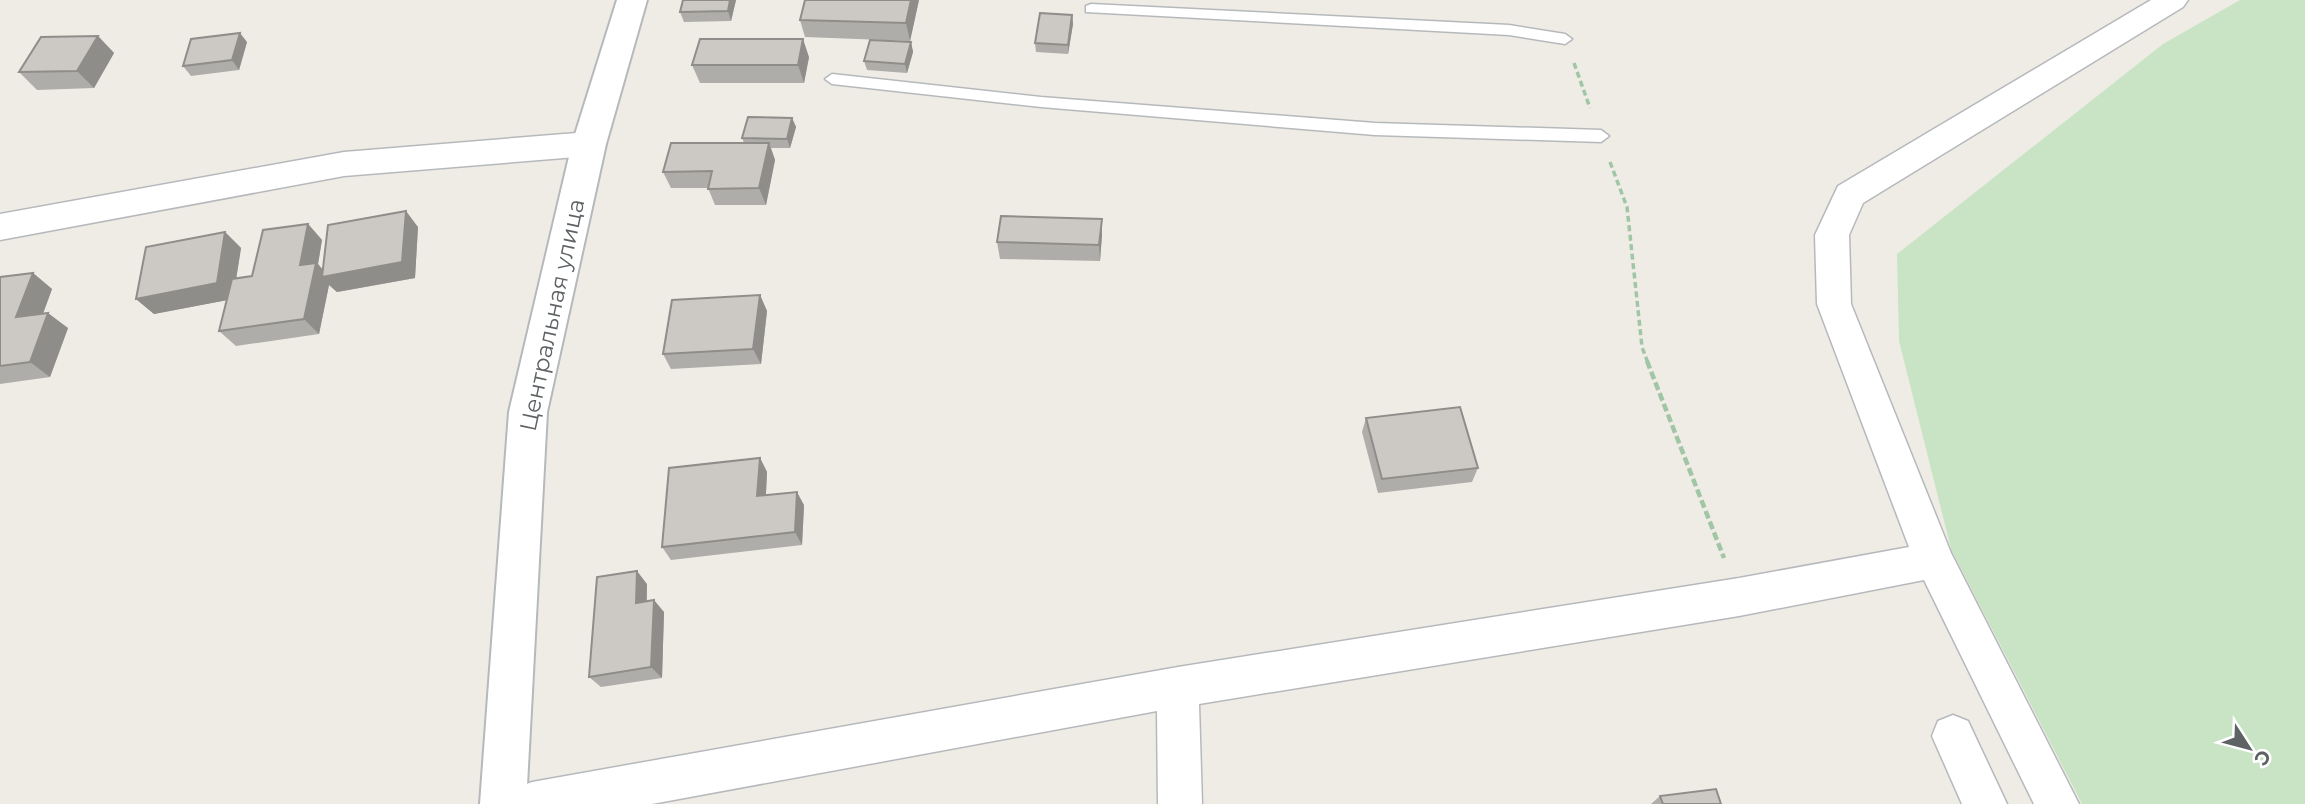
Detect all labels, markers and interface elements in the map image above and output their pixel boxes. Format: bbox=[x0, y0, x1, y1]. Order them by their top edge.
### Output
street label: Центральная улица bbox=[514, 196, 590, 434]
north arrow bbox=[2214, 713, 2284, 783]
text: С bbox=[2249, 745, 2276, 770]

